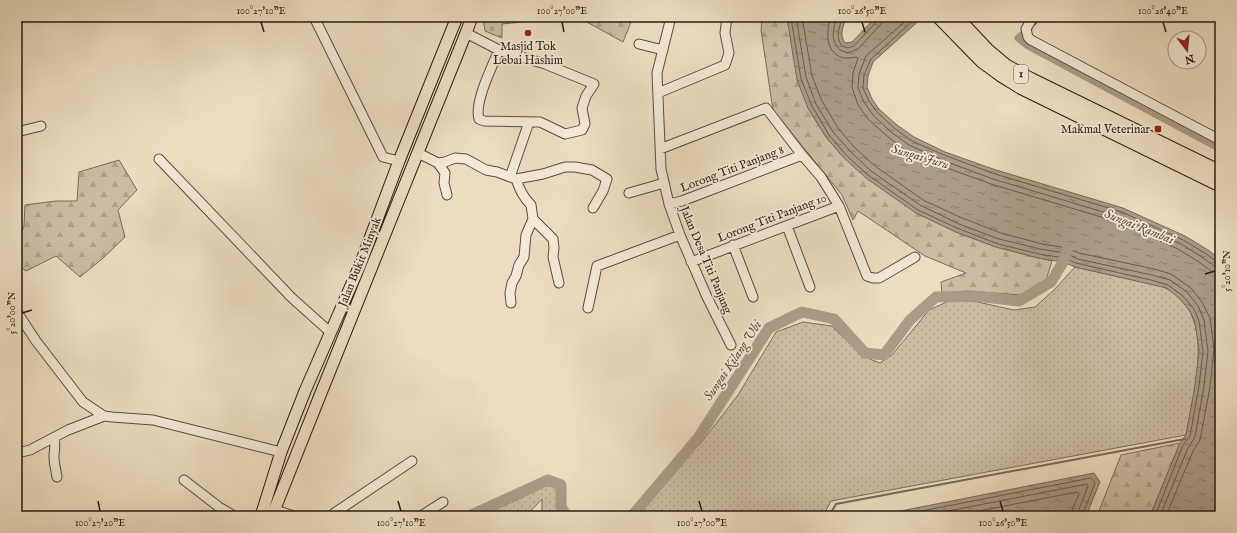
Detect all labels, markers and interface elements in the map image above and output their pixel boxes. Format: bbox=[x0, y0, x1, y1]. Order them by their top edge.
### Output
text: 100°27'10"E bbox=[236, 5, 286, 18]
text: 100°27'00"E bbox=[537, 5, 587, 18]
text: 100°26'50"E bbox=[838, 5, 886, 18]
text: 100°26'40"E bbox=[1138, 5, 1188, 18]
marker: Masjid Tok Lebai Hashim bbox=[523, 28, 533, 38]
north arrow bbox=[1167, 30, 1207, 70]
place label: Masjid Tok Lebai Hashim bbox=[493, 39, 563, 68]
text: N bbox=[1183, 50, 1197, 67]
road number: 1 bbox=[1014, 65, 1028, 83]
place label: Makmal Veterinar bbox=[1061, 122, 1151, 137]
marker: Makmal Veterinar bbox=[1153, 124, 1163, 134]
water label: Sungai Juru bbox=[889, 141, 951, 174]
street label: Lorong Titi Panjang 8 bbox=[678, 142, 786, 196]
street label: Lorong Titi Panjang 10 bbox=[715, 190, 829, 246]
street label: Jalan Desa Titi Panjang bbox=[675, 202, 736, 317]
water label: Sungai Rambai bbox=[1101, 205, 1178, 250]
street label: Jalan Bukit Minyak bbox=[334, 214, 386, 312]
text: 5°20'10"N bbox=[1221, 250, 1234, 292]
text: 5°20'00"N bbox=[6, 291, 19, 334]
water label: Sungai Kilang Ubi bbox=[700, 317, 768, 405]
text: 100°27'20"E bbox=[75, 517, 125, 530]
text: 100°27'10"E bbox=[376, 517, 426, 530]
text: 100°27'00"E bbox=[677, 517, 727, 530]
text: 100°26'50"E bbox=[979, 517, 1027, 530]

